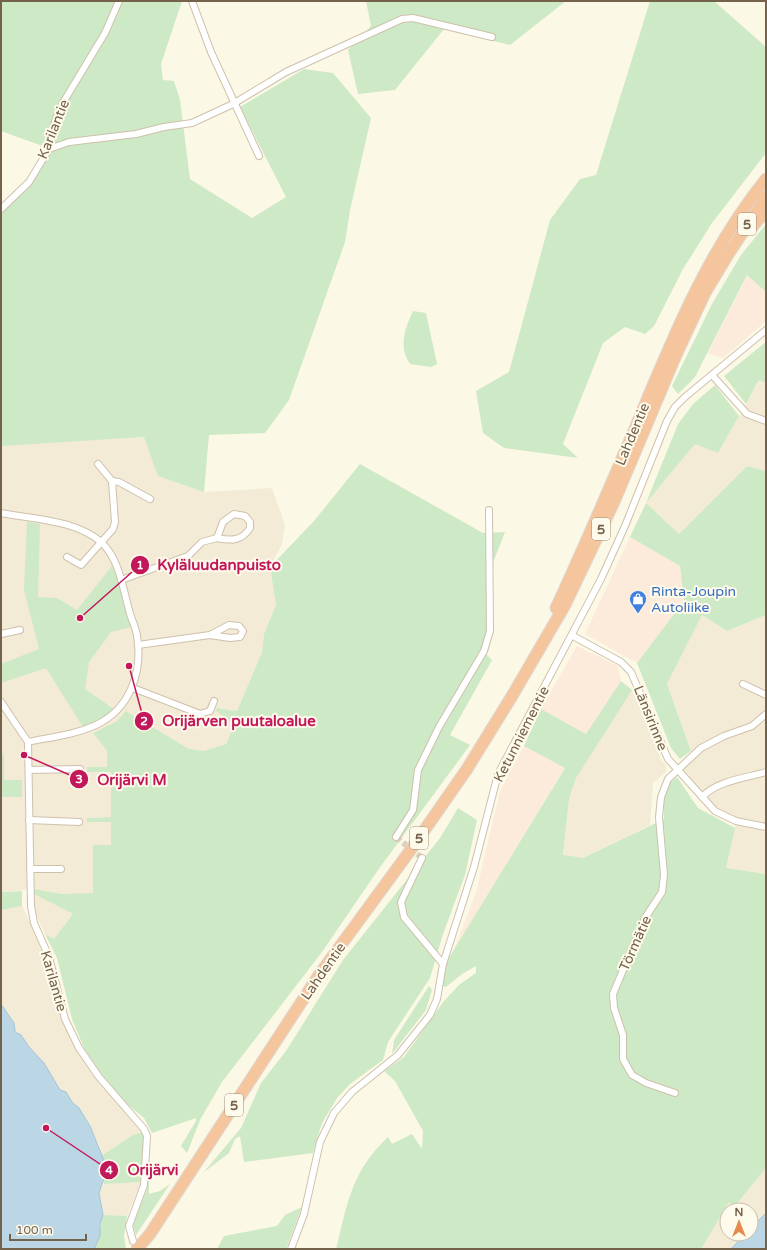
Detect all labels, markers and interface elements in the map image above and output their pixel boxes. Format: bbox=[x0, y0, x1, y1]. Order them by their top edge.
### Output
street label: Karilantie bbox=[34, 97, 73, 161]
road number: 5 bbox=[738, 213, 756, 235]
street label: Lahdentie bbox=[612, 400, 653, 468]
road number: 5 bbox=[592, 518, 610, 540]
callout: Kyläluudanpuisto bbox=[130, 551, 289, 578]
text: Kyläluudanpuisto bbox=[157, 556, 281, 575]
text: 1 bbox=[136, 558, 144, 572]
place label: Rinta-Joupin Autoliike bbox=[651, 583, 736, 616]
shop icon: Rinta-Joupin Autoliike bbox=[628, 589, 648, 614]
street label: Ketunniementie bbox=[490, 683, 553, 785]
street label: Länsirinne bbox=[630, 683, 671, 753]
callout: Orijärven puutaloalue bbox=[134, 708, 323, 735]
text: Orijärven puutaloalue bbox=[162, 712, 316, 731]
text: 2 bbox=[140, 714, 148, 728]
callout: Orijärvi M bbox=[69, 766, 175, 793]
text: Orijärvi M bbox=[97, 771, 167, 790]
text: 3 bbox=[75, 772, 83, 786]
road number: 5 bbox=[410, 827, 428, 849]
street label: Törmätie bbox=[616, 913, 655, 974]
street label: Lahdentie bbox=[297, 939, 349, 1003]
street label: Karilantie bbox=[37, 949, 70, 1014]
road number: 5 bbox=[225, 1094, 243, 1116]
callout: Orijärvi bbox=[99, 1156, 187, 1183]
text: Orijärvi bbox=[127, 1161, 179, 1180]
text: 4 bbox=[105, 1163, 113, 1177]
north arrow bbox=[719, 1202, 759, 1242]
text: N bbox=[735, 1206, 743, 1219]
scale bar bbox=[10, 1216, 86, 1242]
text: 100 m bbox=[16, 1223, 53, 1237]

